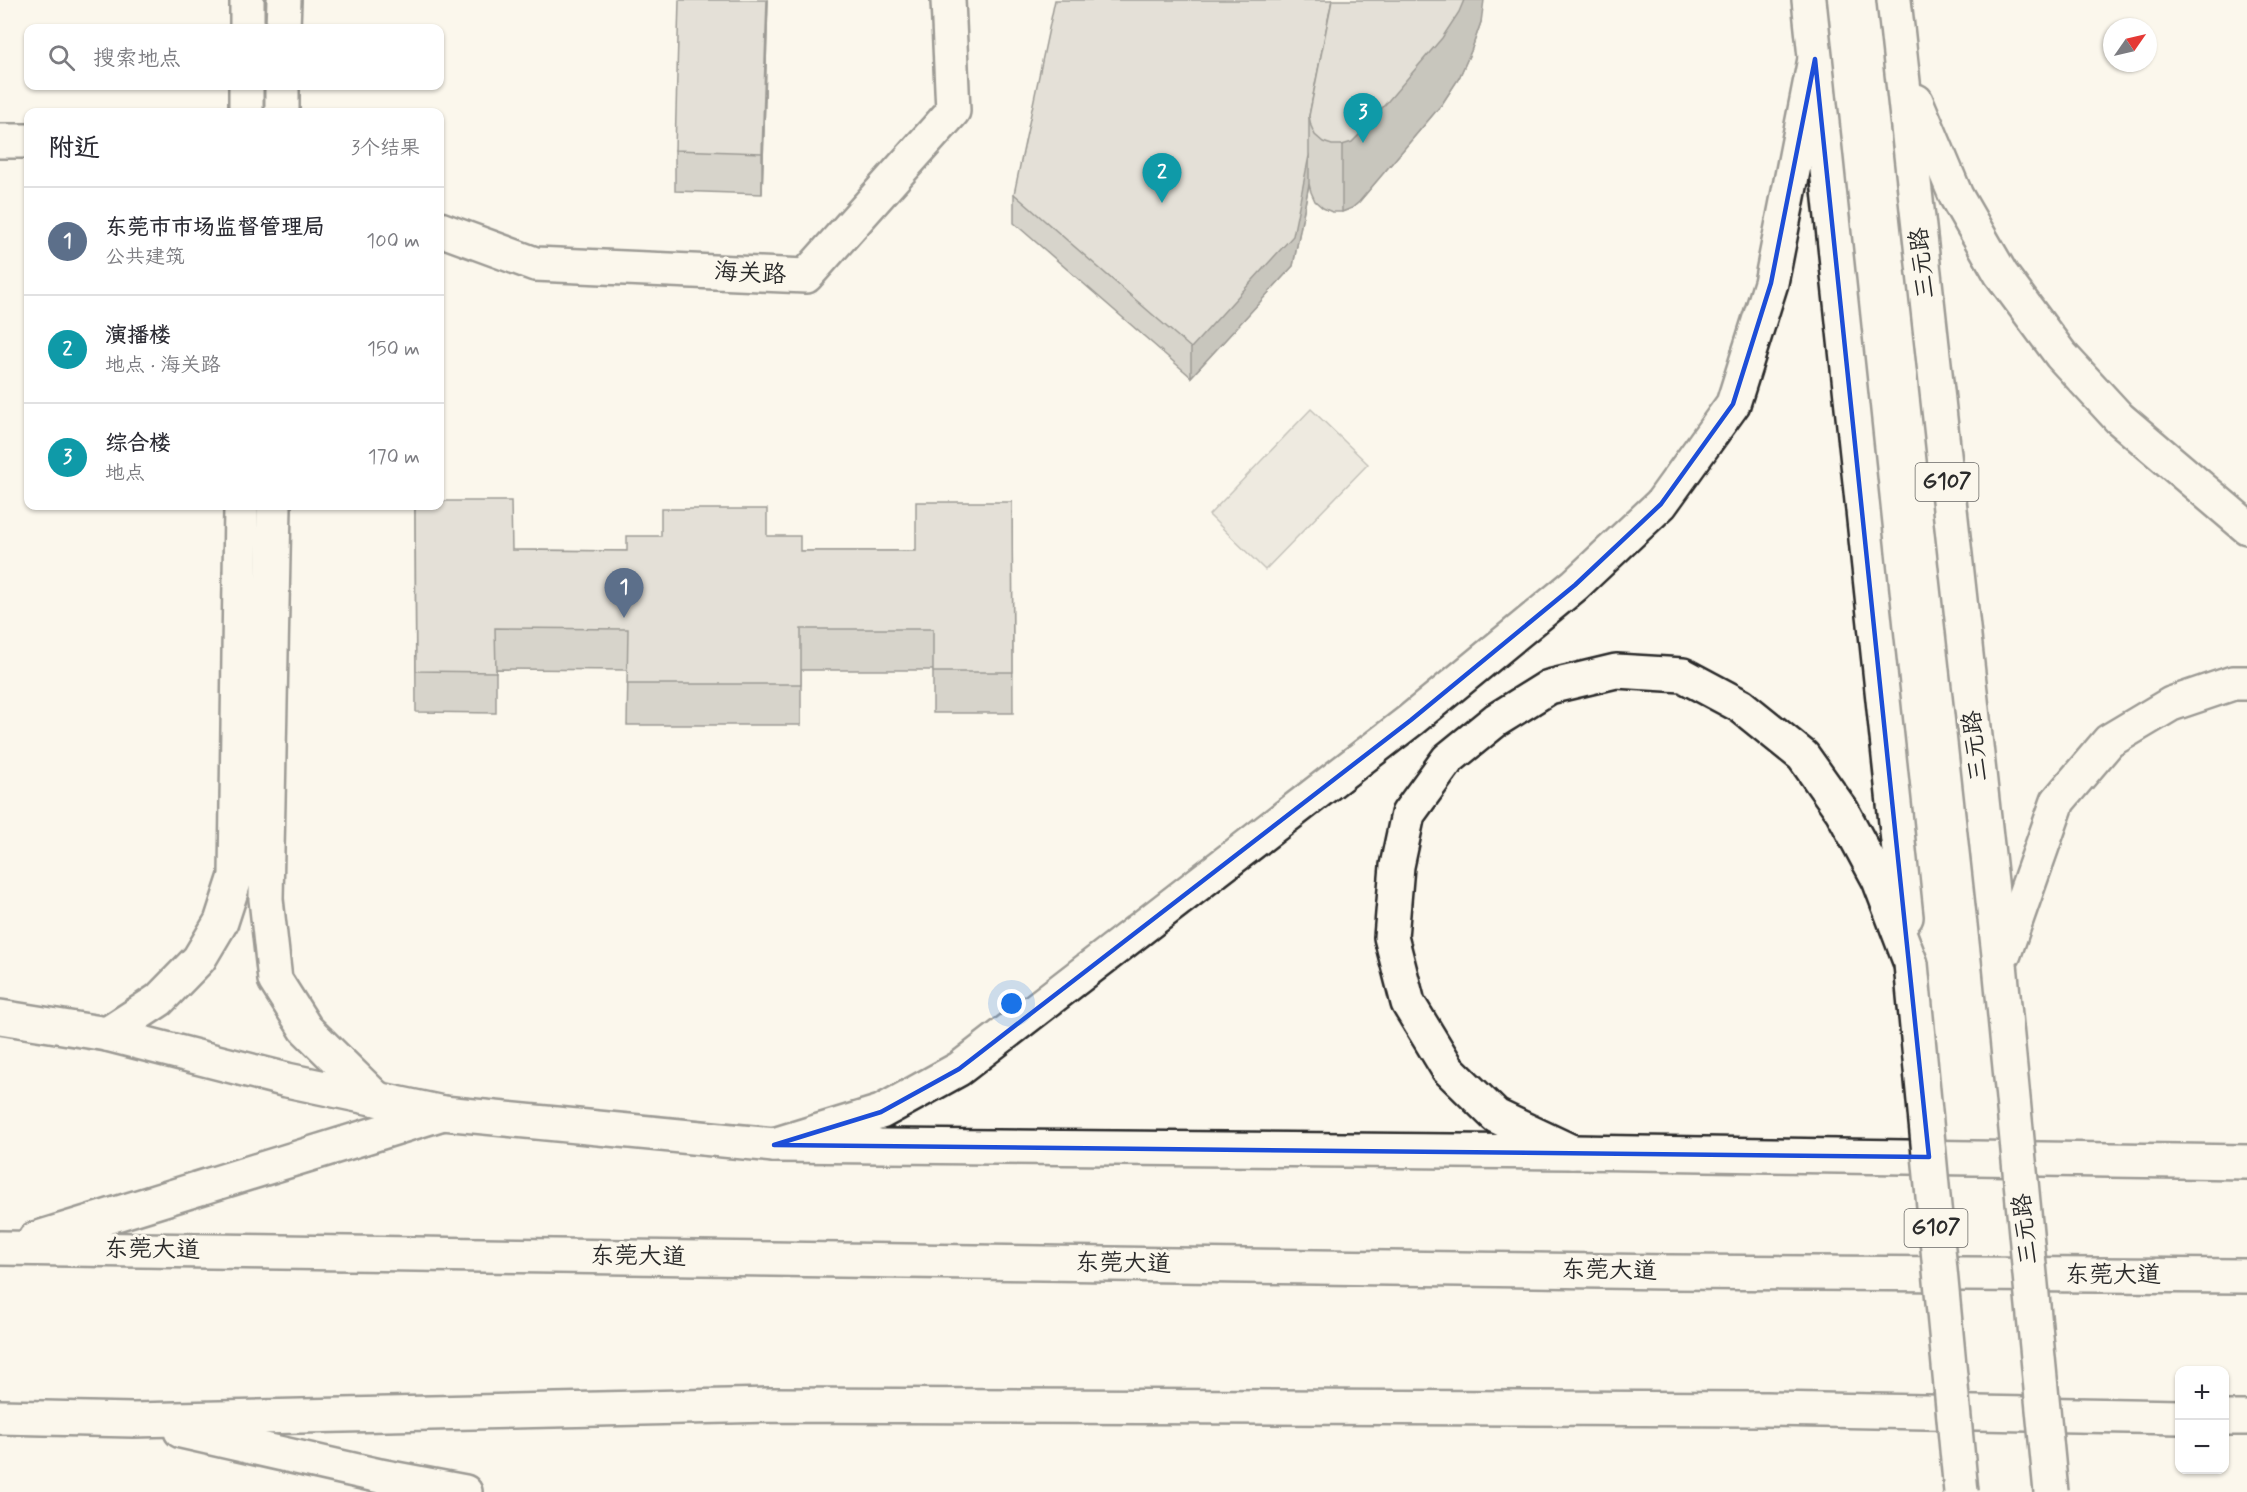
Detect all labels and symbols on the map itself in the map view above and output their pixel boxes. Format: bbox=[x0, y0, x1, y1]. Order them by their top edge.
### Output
north arrow bbox=[2103, 18, 2157, 72]
pin: 3 bbox=[1344, 94, 1382, 143]
pin: 2 bbox=[1142, 154, 1182, 203]
street label: 三元路 bbox=[1904, 226, 1942, 300]
street label: 海关路 bbox=[713, 257, 787, 291]
road number: G107 bbox=[1916, 463, 1978, 501]
pin: 1 bbox=[604, 568, 644, 618]
street label: 三元路 bbox=[1957, 709, 1995, 783]
your location bbox=[997, 989, 1026, 1018]
street label: 三元路 bbox=[2007, 1192, 2045, 1266]
road number: G107 bbox=[1904, 1209, 1968, 1247]
street label: 东莞大道 bbox=[104, 1234, 200, 1266]
street label: 东莞大道 bbox=[590, 1241, 686, 1273]
street label: 东莞大道 bbox=[1075, 1248, 1171, 1280]
street label: 东莞大道 bbox=[1561, 1255, 1657, 1287]
street label: 东莞大道 bbox=[2065, 1260, 2161, 1291]

